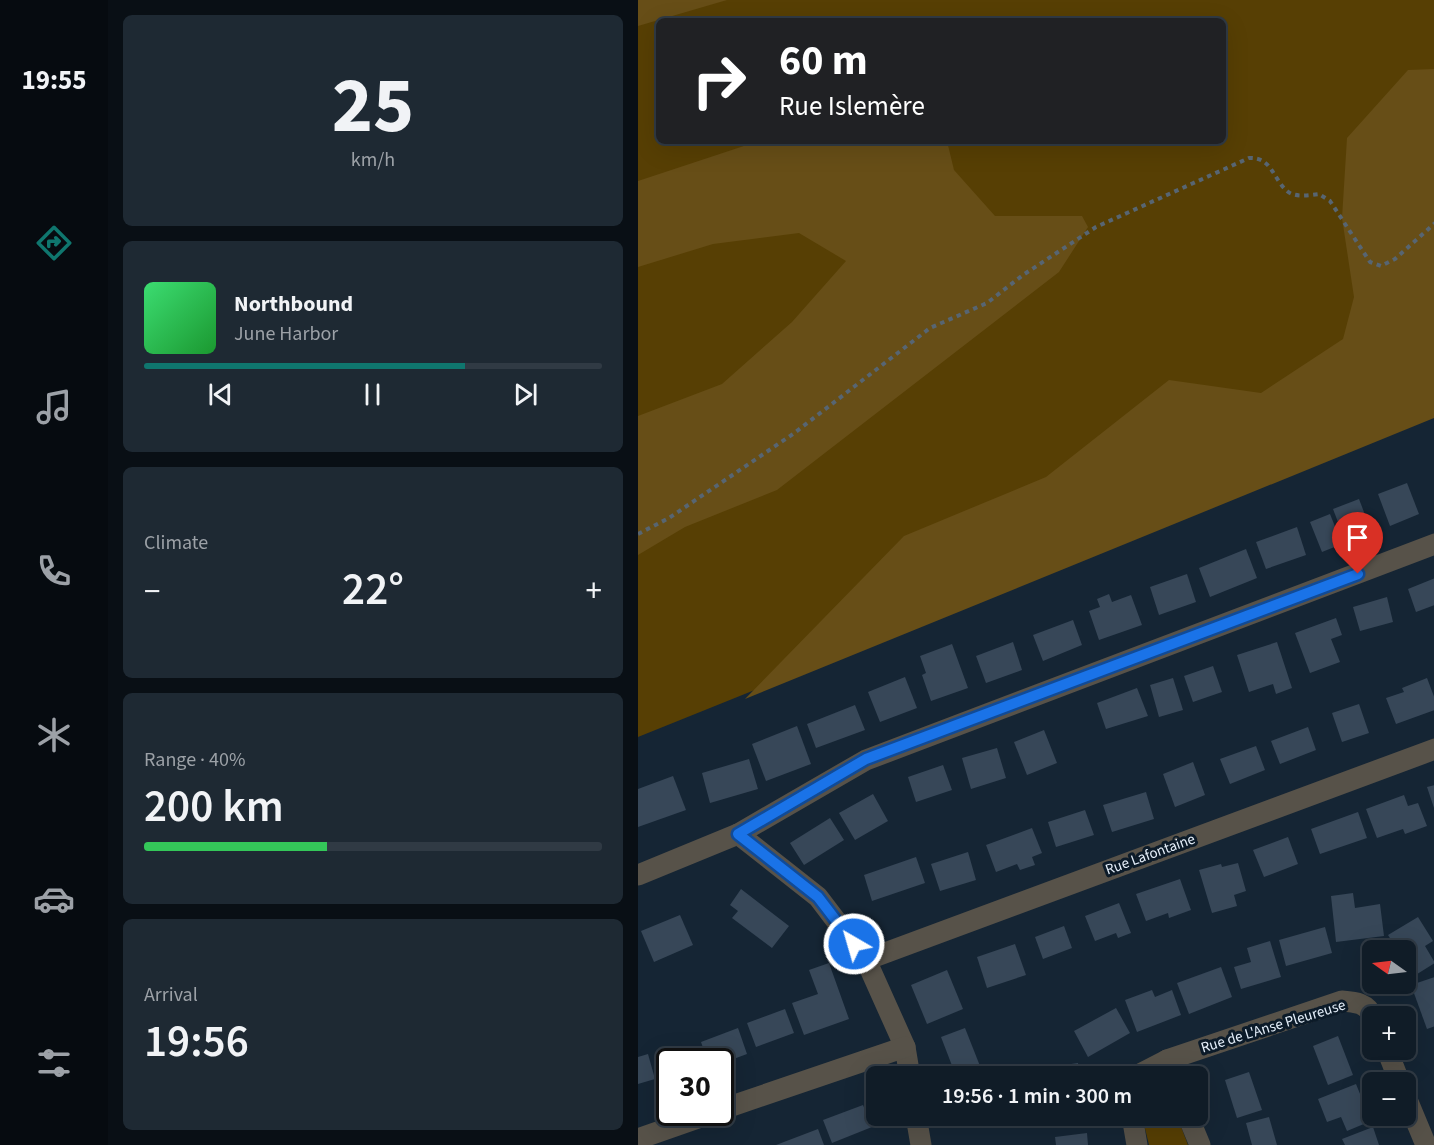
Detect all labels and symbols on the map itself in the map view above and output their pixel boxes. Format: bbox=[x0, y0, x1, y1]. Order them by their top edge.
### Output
pin bbox=[1332, 512, 1383, 574]
street label: Rue Lafontaine bbox=[1102, 828, 1198, 880]
position arrow bbox=[822, 912, 886, 976]
north arrow bbox=[1362, 940, 1416, 994]
street label: Rue de L'Anse Pleureuse bbox=[1198, 994, 1348, 1058]
speed limit sign: 30 bbox=[656, 1048, 734, 1126]

